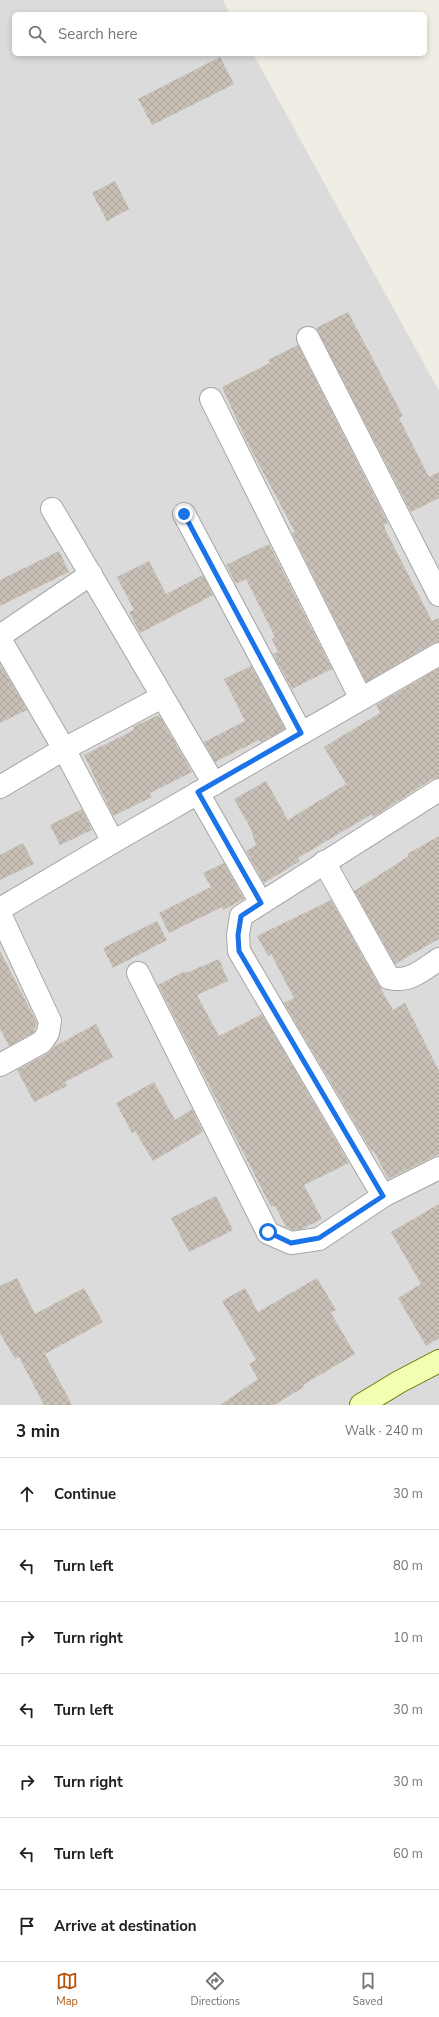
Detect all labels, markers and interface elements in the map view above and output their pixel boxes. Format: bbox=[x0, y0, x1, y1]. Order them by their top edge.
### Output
search box bbox=[12, 12, 427, 56]
icon: search bbox=[26, 23, 48, 45]
text: Search here bbox=[58, 24, 138, 44]
route end bbox=[175, 505, 193, 523]
route start bbox=[259, 1223, 277, 1241]
text: 3 min bbox=[16, 1420, 60, 1443]
text: Walk · 240 m bbox=[345, 1422, 423, 1440]
icon: ahead bbox=[16, 1483, 38, 1505]
text: Continue bbox=[54, 1484, 116, 1504]
text: 30 m bbox=[393, 1485, 423, 1503]
icon: left bbox=[16, 1555, 38, 1577]
text: Turn left bbox=[54, 1556, 113, 1576]
text: 80 m bbox=[393, 1557, 423, 1575]
icon: right bbox=[16, 1627, 38, 1649]
text: Turn right bbox=[54, 1628, 123, 1648]
text: 10 m bbox=[393, 1629, 423, 1647]
icon: left bbox=[16, 1699, 38, 1721]
text: Turn left bbox=[54, 1700, 113, 1720]
text: 30 m bbox=[393, 1701, 423, 1719]
icon: right bbox=[16, 1771, 38, 1793]
text: Turn right bbox=[54, 1772, 123, 1792]
text: 30 m bbox=[393, 1773, 423, 1791]
icon: left bbox=[16, 1843, 38, 1865]
text: Turn left bbox=[54, 1844, 113, 1864]
text: 60 m bbox=[393, 1845, 423, 1863]
icon: arrive bbox=[16, 1915, 38, 1937]
text: Arrive at destination bbox=[54, 1916, 197, 1936]
tab: Map bbox=[56, 1970, 78, 2009]
tab: Directions bbox=[190, 1970, 240, 2009]
tab: Saved bbox=[352, 1970, 383, 2009]

